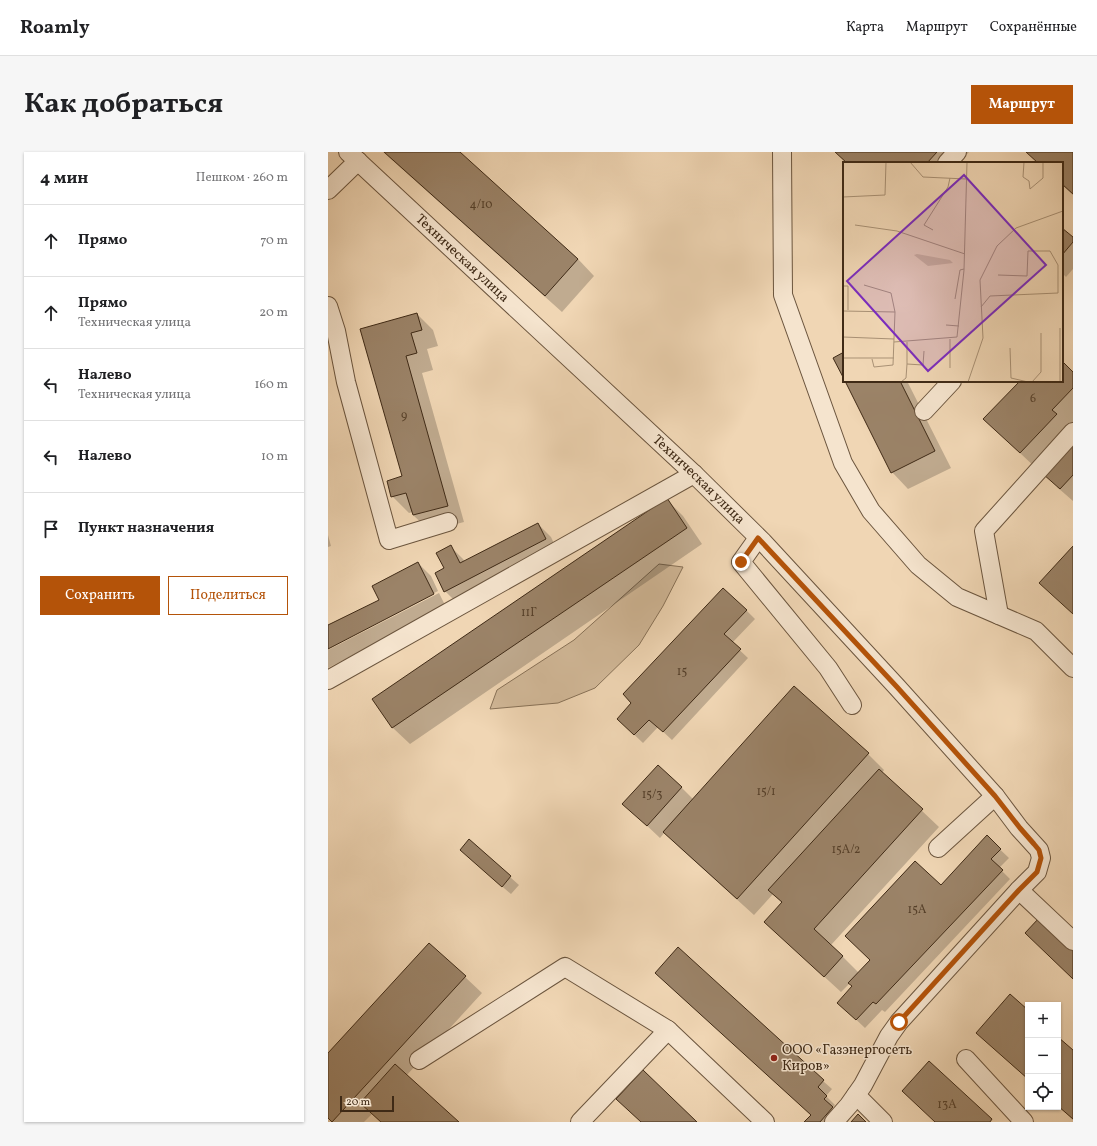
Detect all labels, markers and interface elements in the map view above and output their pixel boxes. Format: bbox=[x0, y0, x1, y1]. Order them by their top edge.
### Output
text: Roamly bbox=[20, 15, 90, 41]
text: Карта bbox=[846, 18, 884, 37]
text: Маршрут bbox=[906, 18, 968, 37]
text: Сохранённые bbox=[990, 18, 1077, 37]
text: Как добраться bbox=[24, 85, 223, 124]
button: Маршрут bbox=[971, 85, 1073, 124]
inset map bbox=[843, 162, 1063, 382]
text: 4 мин bbox=[40, 167, 88, 190]
text: Пешком · 260 m bbox=[196, 169, 288, 187]
house number: 4/10 bbox=[469, 197, 493, 213]
street label: Техническая улица bbox=[411, 210, 513, 307]
icon: ahead bbox=[40, 230, 62, 252]
text: Прямо bbox=[78, 230, 127, 251]
text: 70 m bbox=[260, 232, 288, 250]
text: Прямо bbox=[78, 293, 127, 314]
icon: ahead bbox=[40, 302, 62, 324]
text: 20 m bbox=[259, 304, 288, 322]
text: Техническая улица bbox=[78, 314, 191, 332]
text: Налево bbox=[78, 365, 132, 386]
icon: left bbox=[40, 374, 62, 396]
text: 160 m bbox=[254, 376, 288, 394]
text: Техническая улица bbox=[78, 386, 191, 404]
house number: 6 bbox=[1030, 391, 1036, 407]
house number: 9 bbox=[401, 408, 407, 424]
street label: Техническая улица bbox=[648, 431, 749, 529]
icon: left bbox=[40, 446, 62, 468]
text: Налево bbox=[78, 446, 132, 467]
text: 10 m bbox=[261, 448, 288, 466]
icon: arrive bbox=[40, 518, 62, 540]
text: Пункт назначения bbox=[78, 518, 214, 539]
route end bbox=[732, 553, 750, 571]
button: Сохранить bbox=[40, 576, 160, 615]
button: Поделиться bbox=[168, 576, 288, 615]
house number: 11Г bbox=[521, 605, 537, 621]
house number: 15 bbox=[677, 664, 687, 680]
house number: 15/1 bbox=[756, 784, 776, 800]
house number: 15/3 bbox=[642, 787, 662, 803]
house number: 15А/2 bbox=[831, 842, 861, 858]
house number: 15А bbox=[908, 902, 927, 918]
map controls bbox=[1025, 1002, 1061, 1110]
button: + bbox=[1025, 1002, 1061, 1038]
route start bbox=[890, 1013, 908, 1031]
button: − bbox=[1025, 1038, 1061, 1074]
place label: ООО «Газэнергосеть Киров» bbox=[782, 1041, 912, 1076]
marker: ООО «Газэнергосеть Киров» bbox=[769, 1053, 779, 1063]
button: locate bbox=[1025, 1074, 1061, 1110]
scale bar bbox=[340, 1094, 394, 1113]
text: 20 m bbox=[346, 1095, 370, 1110]
house number: 13А bbox=[937, 1097, 957, 1113]

